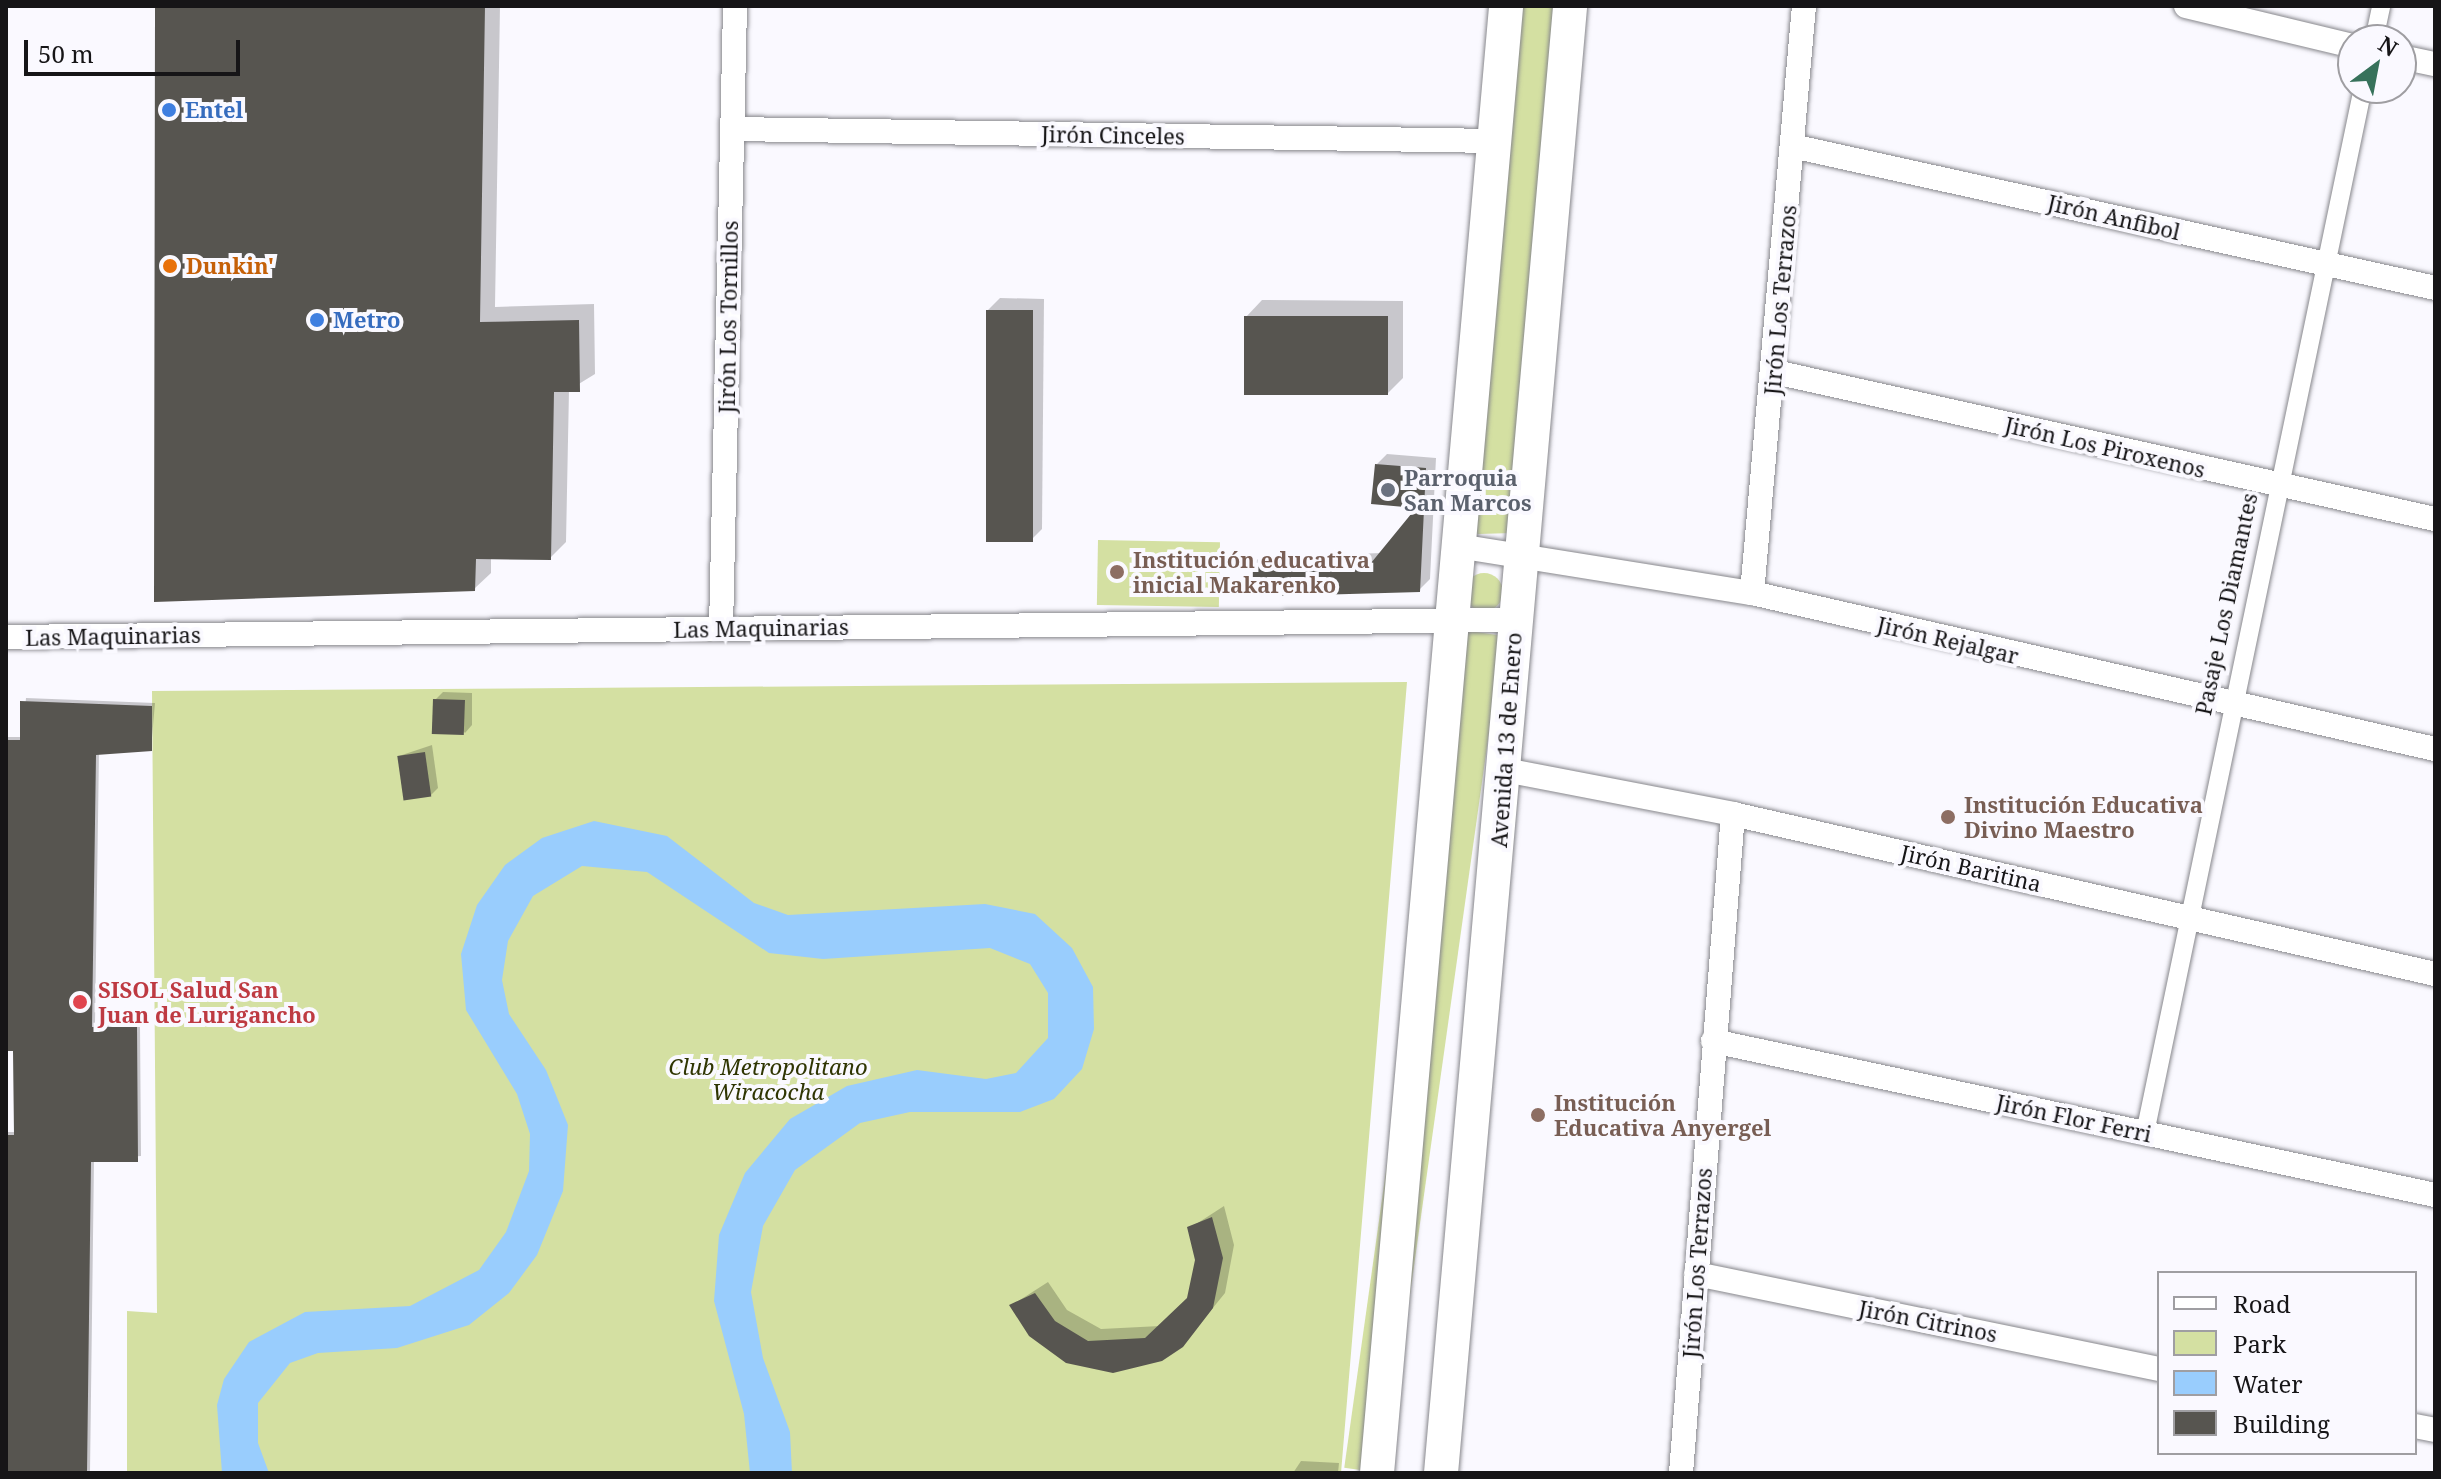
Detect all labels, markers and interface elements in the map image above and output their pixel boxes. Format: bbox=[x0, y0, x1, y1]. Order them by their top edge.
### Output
scale bar bbox=[28, 24, 244, 74]
north arrow bbox=[2337, 24, 2417, 104]
text: N bbox=[2373, 28, 2404, 63]
text: 50 m bbox=[38, 37, 94, 70]
place label: Entel bbox=[185, 97, 243, 123]
marker: Entel bbox=[160, 101, 178, 119]
street label: Jirón Cinceles bbox=[1041, 121, 1185, 149]
street label: Jirón Anfibol bbox=[2045, 189, 2183, 245]
street label: Jirón Los Terrazos bbox=[1759, 204, 1801, 396]
street label: Jirón Los Tornillos bbox=[713, 220, 743, 414]
place label: Dunkin' bbox=[186, 253, 274, 279]
marker: Dunkin' bbox=[161, 257, 179, 275]
place label: Metro bbox=[333, 307, 400, 333]
marker: Metro bbox=[308, 311, 326, 329]
street label: Jirón Los Piroxenos bbox=[2002, 411, 2208, 483]
place label: Parroquia San Marcos bbox=[1404, 464, 1532, 516]
marker: Parroquia San Marcos bbox=[1379, 481, 1397, 499]
street label: Pasaje Los Diamantes bbox=[2190, 491, 2262, 717]
place label: Institución educativa inicial Makarenko bbox=[1133, 546, 1370, 598]
marker: Institución educativa inicial Makarenko bbox=[1108, 563, 1126, 581]
street label: Jirón Rejalgar bbox=[1875, 611, 2021, 669]
street label: Las Maquinarias bbox=[673, 613, 849, 643]
street label: Las Maquinarias bbox=[25, 621, 201, 651]
street label: Avenida 13 de Enero bbox=[1485, 632, 1527, 848]
place label: Institución Educativa Divino Maestro bbox=[1964, 791, 2203, 842]
marker: Institución Educativa Divino Maestro bbox=[1939, 808, 1957, 826]
street label: Jirón Baritina bbox=[1898, 839, 2044, 897]
place label: SISOL Salud San Juan de Lurigancho bbox=[98, 976, 316, 1028]
marker: SISOL Salud San Juan de Lurigancho bbox=[69, 991, 91, 1013]
park label: Club Metropolitano Wiracocha bbox=[668, 1053, 868, 1104]
place label: Institución Educativa Anyergel bbox=[1554, 1089, 1771, 1140]
street label: Jirón Flor Ferri bbox=[1994, 1089, 2154, 1147]
marker: Institución Educativa Anyergel bbox=[1529, 1106, 1547, 1124]
street label: Jirón Los Terrazos bbox=[1677, 1167, 1717, 1359]
legend bbox=[2157, 1271, 2417, 1455]
text: Road bbox=[2233, 1287, 2291, 1320]
street label: Jirón Citrinos bbox=[1857, 1295, 1999, 1347]
text: Park bbox=[2233, 1327, 2286, 1360]
text: Water bbox=[2233, 1367, 2303, 1400]
text: Building bbox=[2233, 1407, 2330, 1440]

